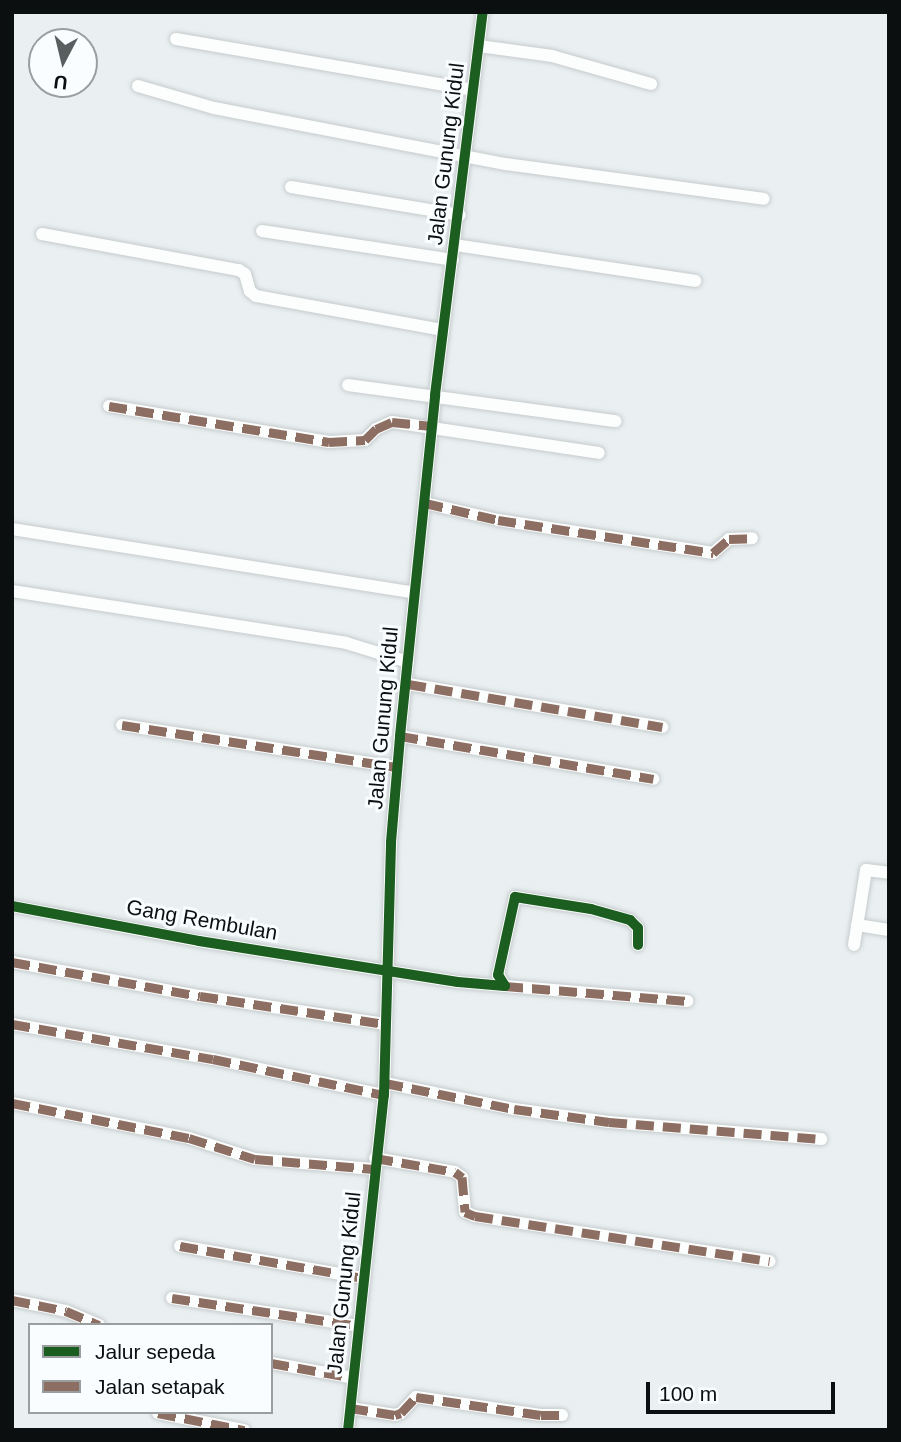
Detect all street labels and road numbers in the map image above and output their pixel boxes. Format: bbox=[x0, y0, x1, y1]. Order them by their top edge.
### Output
street label: Jalan Gunung Kidul bbox=[422, 61, 470, 247]
street label: Jalan Gunung Kidul bbox=[362, 626, 404, 810]
street label: Gang Rembulan bbox=[125, 894, 279, 946]
street label: Jalan Gunung Kidul bbox=[322, 1191, 366, 1375]

